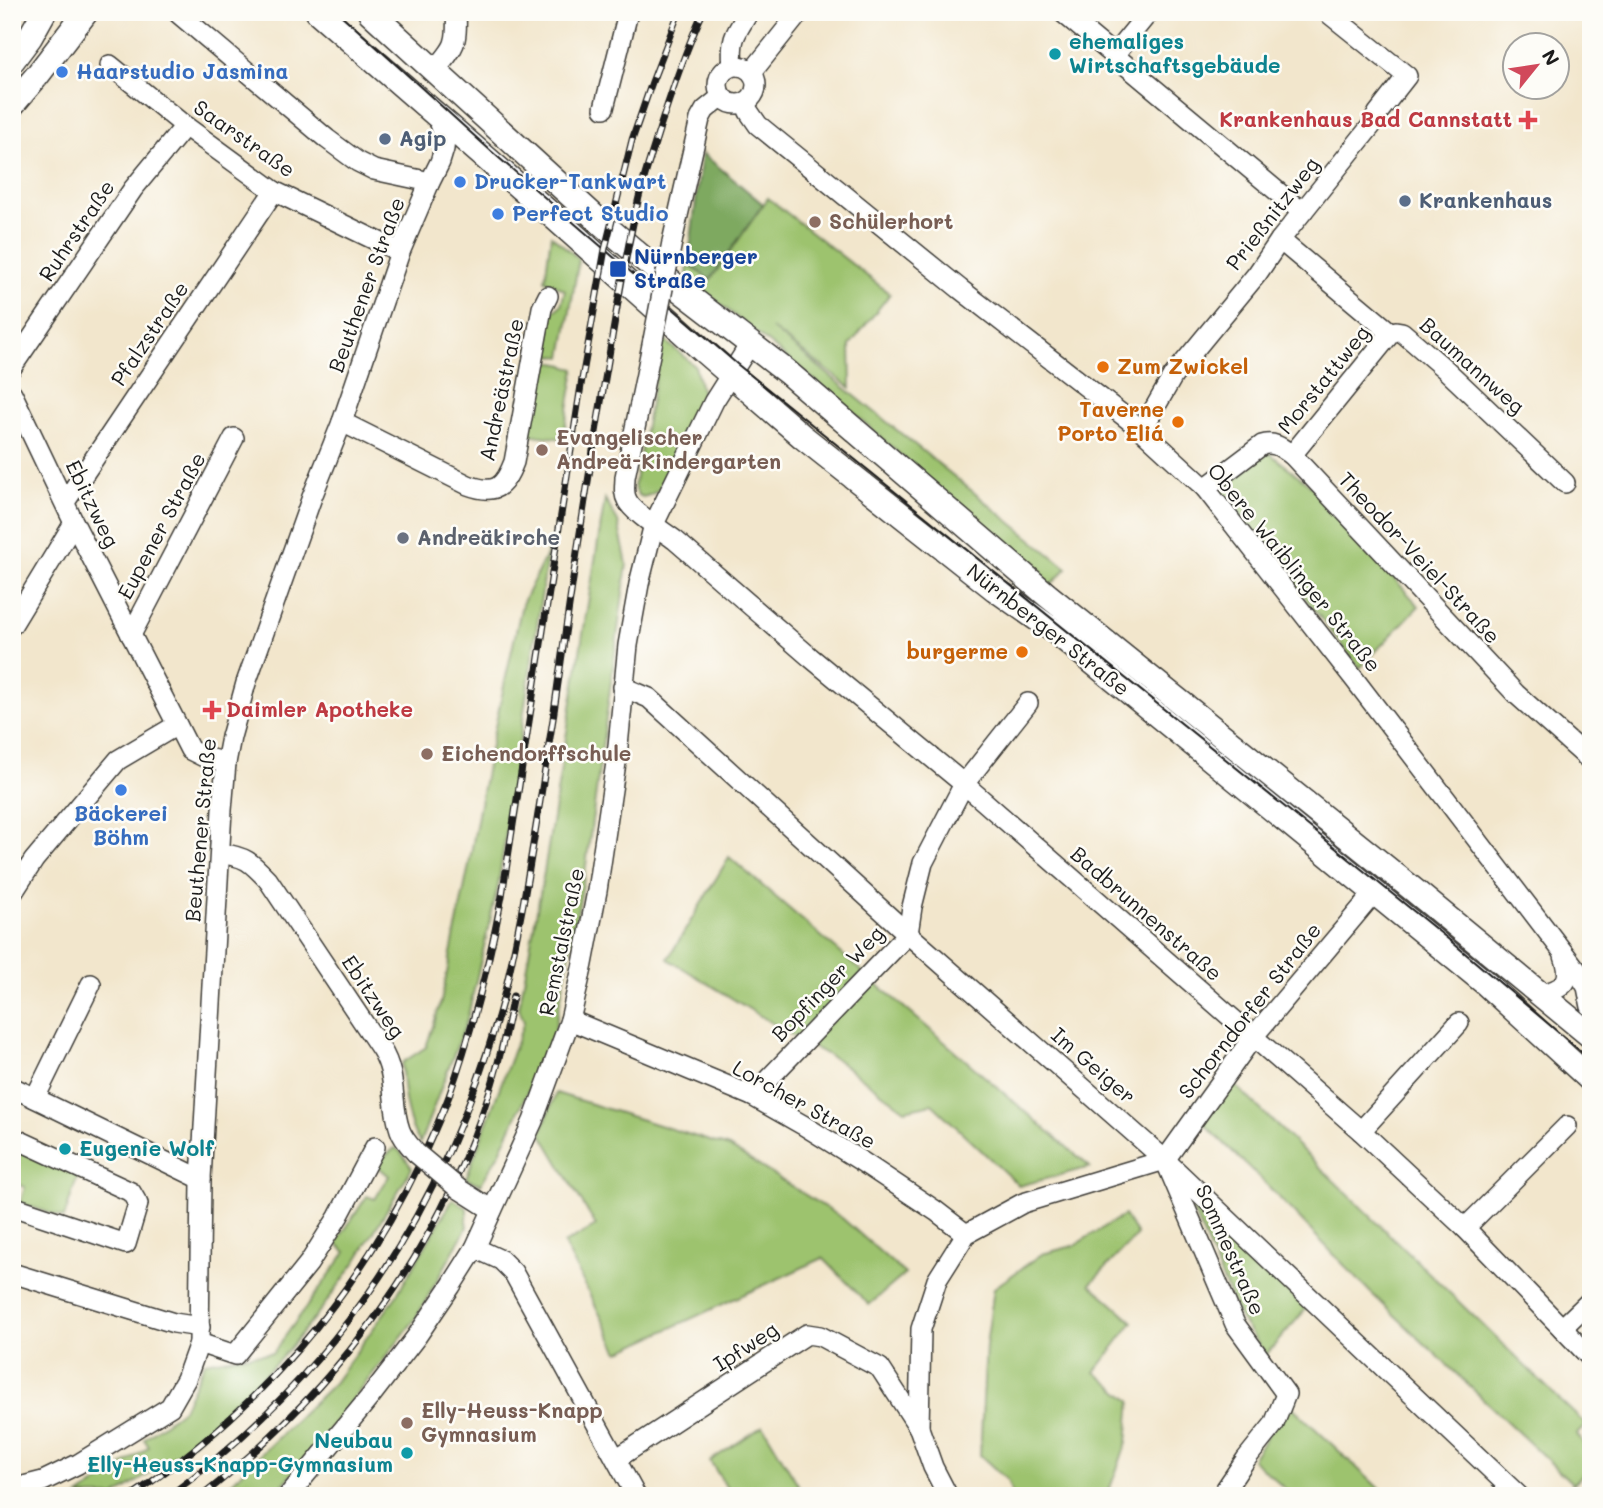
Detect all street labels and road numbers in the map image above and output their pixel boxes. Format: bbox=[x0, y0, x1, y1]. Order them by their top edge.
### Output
street label: Saarstraße bbox=[189, 93, 301, 183]
street label: Prießnitzweg bbox=[1219, 151, 1324, 275]
street label: Ruhrstraße bbox=[32, 174, 120, 286]
street label: Beuthener Straße bbox=[321, 193, 410, 376]
street label: Pfalzstraße bbox=[104, 276, 194, 391]
street label: Baumannweg bbox=[1415, 311, 1531, 419]
street label: Andreästraße bbox=[472, 316, 529, 464]
street label: Morstattweg bbox=[1271, 319, 1375, 439]
street label: Eupener Straße bbox=[111, 447, 211, 603]
street label: Ebitzweg bbox=[61, 455, 126, 552]
street label: Obere Waiblinger Straße bbox=[1202, 457, 1388, 677]
street label: Theodor-Veiel-Straße bbox=[1333, 465, 1507, 649]
street label: Nürnberger Straße bbox=[962, 557, 1136, 701]
street label: Beuthener Straße bbox=[178, 737, 221, 923]
street label: Badbrunnenstraße bbox=[1066, 840, 1228, 986]
street label: Remstalstraße bbox=[532, 865, 589, 1018]
street label: Schorndorfer Straße bbox=[1172, 917, 1326, 1104]
street label: Bopfinger Weg bbox=[765, 919, 889, 1047]
street label: Ebitzweg bbox=[337, 950, 412, 1043]
street label: Im Geiger bbox=[1046, 1021, 1142, 1109]
street label: Lorcher Straße bbox=[728, 1053, 881, 1154]
street label: Sommestraße bbox=[1191, 1180, 1272, 1319]
street label: Ipfweg bbox=[708, 1315, 783, 1377]

